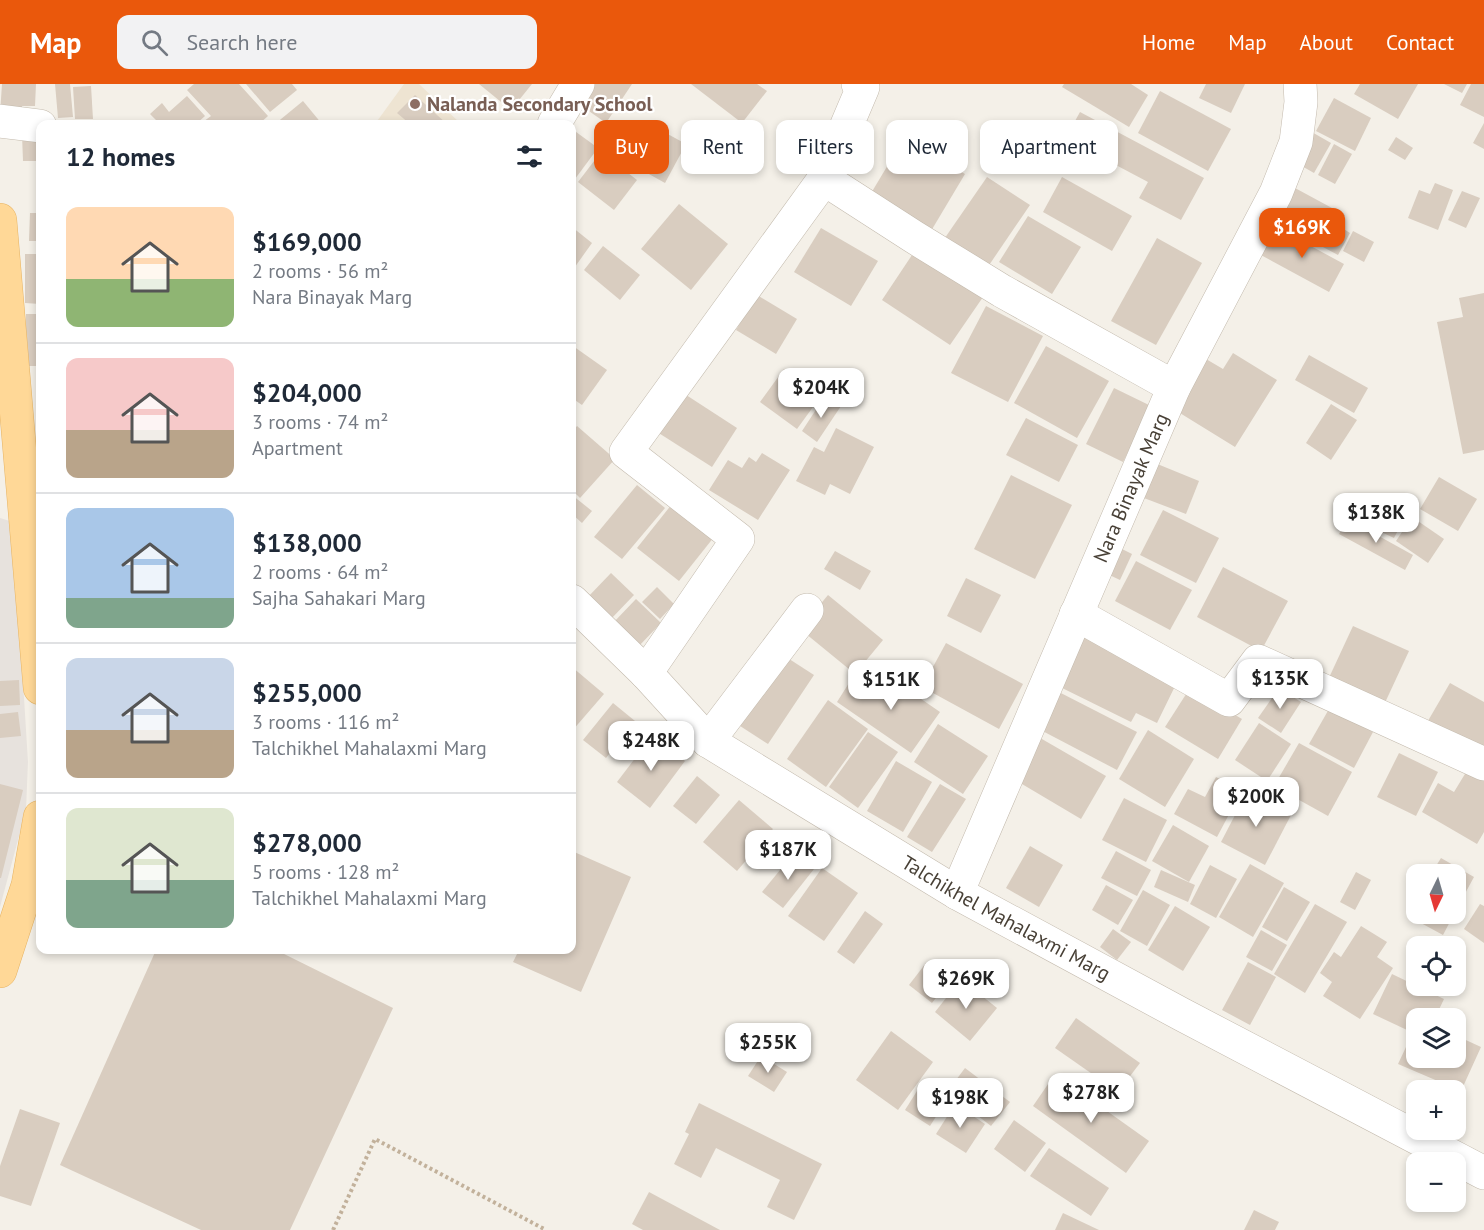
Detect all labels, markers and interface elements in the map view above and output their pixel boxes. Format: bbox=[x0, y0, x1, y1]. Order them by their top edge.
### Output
search box bbox=[117, 15, 537, 69]
text: Map bbox=[30, 24, 81, 61]
icon: search bbox=[138, 26, 171, 59]
text: Search here bbox=[186, 28, 297, 56]
text: Home bbox=[1142, 29, 1195, 56]
text: Map bbox=[1228, 29, 1267, 56]
text: About bbox=[1300, 29, 1353, 56]
text: Contact bbox=[1386, 29, 1454, 56]
place label: Nalanda Secondary School bbox=[427, 91, 652, 117]
marker: Nalanda Secondary School bbox=[408, 97, 422, 111]
chip: Buy bbox=[594, 120, 669, 174]
chip: Rent bbox=[681, 120, 764, 174]
chip: Filters bbox=[776, 120, 874, 174]
chip: New bbox=[886, 120, 968, 174]
chip: Apartment bbox=[980, 120, 1118, 174]
text: 12 homes bbox=[66, 140, 175, 173]
icon: filters bbox=[513, 140, 546, 173]
pin: $169K bbox=[1260, 208, 1344, 259]
text: $169K bbox=[1273, 214, 1331, 240]
text: $169,000 bbox=[252, 225, 362, 258]
icon: home bbox=[114, 231, 186, 303]
text: 2 rooms · 56 m² bbox=[252, 258, 388, 284]
text: Nara Binayak Marg bbox=[252, 284, 412, 310]
pin: $204K bbox=[779, 368, 863, 419]
text: $204K bbox=[792, 374, 850, 400]
text: $204,000 bbox=[252, 376, 362, 409]
icon: home bbox=[114, 382, 186, 454]
text: 3 rooms · 74 m² bbox=[252, 409, 388, 435]
street label: Nara Binayak Marg bbox=[1087, 409, 1174, 566]
text: Apartment bbox=[252, 435, 343, 461]
pin: $138K bbox=[1334, 493, 1418, 544]
text: $138K bbox=[1347, 499, 1405, 525]
text: $138,000 bbox=[252, 526, 362, 559]
icon: home bbox=[114, 532, 186, 604]
text: 2 rooms · 64 m² bbox=[252, 559, 388, 585]
text: Sajha Sahakari Marg bbox=[252, 585, 426, 611]
pin: $135K bbox=[1238, 659, 1322, 710]
pin: $151K bbox=[849, 660, 933, 711]
text: $135K bbox=[1251, 665, 1309, 691]
text: $151K bbox=[862, 666, 920, 692]
text: $255,000 bbox=[252, 676, 362, 709]
icon: home bbox=[114, 682, 186, 754]
text: 3 rooms · 116 m² bbox=[252, 709, 399, 735]
pin: $248K bbox=[609, 721, 693, 772]
text: $248K bbox=[622, 727, 680, 753]
text: Talchikhel Mahalaxmi Marg bbox=[252, 735, 487, 761]
pin: $200K bbox=[1214, 777, 1298, 828]
text: $200K bbox=[1227, 783, 1285, 809]
text: $278,000 bbox=[252, 826, 362, 859]
pin: $187K bbox=[746, 830, 830, 881]
icon: home bbox=[114, 832, 186, 904]
text: $187K bbox=[759, 836, 817, 862]
street label: Talchikhel Mahalaxmi Marg bbox=[897, 849, 1115, 986]
text: 5 rooms · 128 m² bbox=[252, 859, 399, 885]
north arrow bbox=[1406, 864, 1466, 924]
map controls bbox=[1406, 864, 1466, 1212]
text: Talchikhel Mahalaxmi Marg bbox=[252, 885, 487, 911]
button: locate bbox=[1406, 936, 1466, 996]
pin: $269K bbox=[924, 959, 1008, 1010]
text: $269K bbox=[937, 965, 995, 991]
button: layers bbox=[1406, 1008, 1466, 1068]
pin: $255K bbox=[726, 1023, 810, 1074]
text: $255K bbox=[739, 1029, 797, 1055]
pin: $278K bbox=[1049, 1073, 1133, 1124]
pin: $198K bbox=[918, 1078, 1002, 1129]
text: $278K bbox=[1062, 1079, 1120, 1105]
button: + bbox=[1406, 1080, 1466, 1140]
text: $198K bbox=[931, 1084, 989, 1110]
button: − bbox=[1406, 1152, 1466, 1212]

